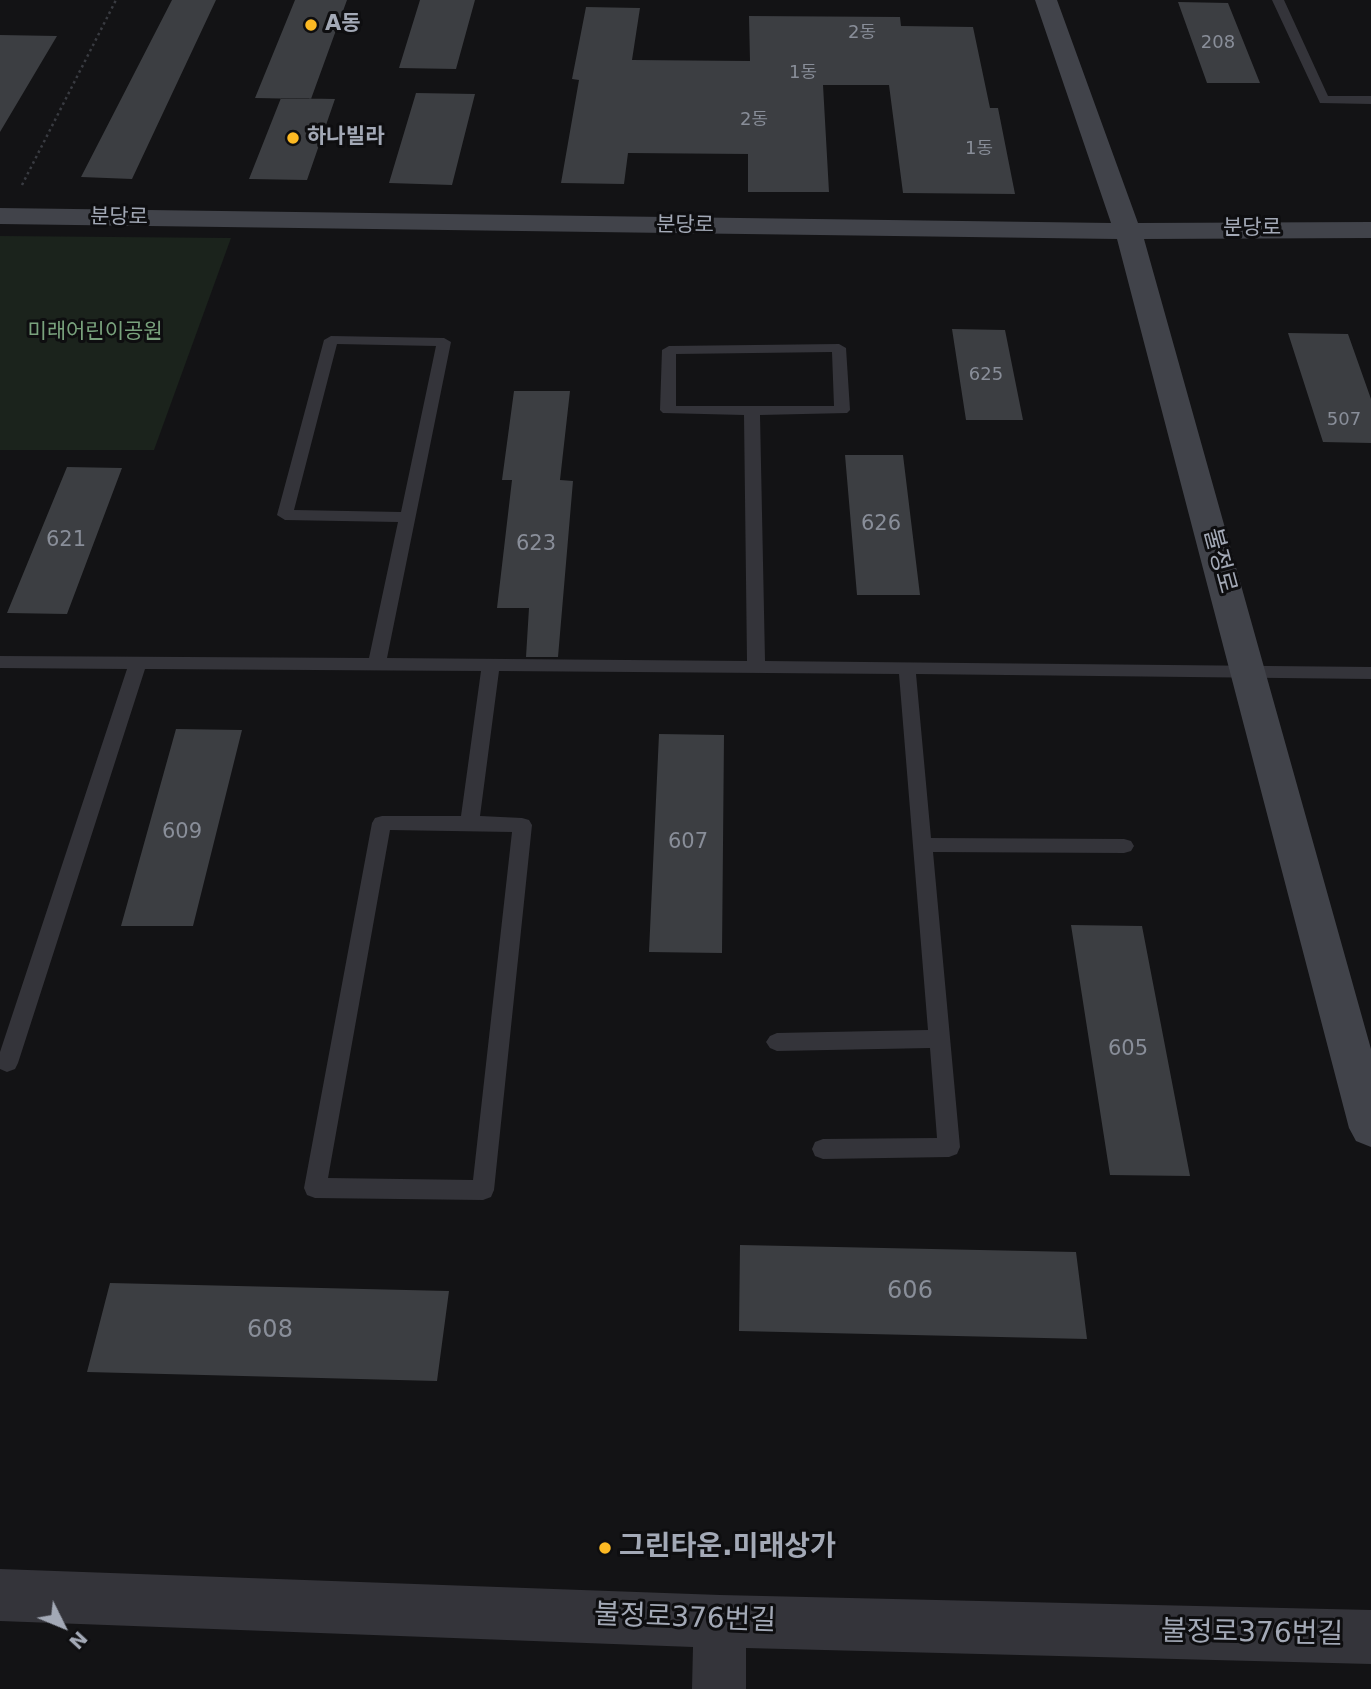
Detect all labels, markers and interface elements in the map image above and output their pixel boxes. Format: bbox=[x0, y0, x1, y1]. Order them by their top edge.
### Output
place label: A동 bbox=[325, 12, 361, 38]
marker: A동 bbox=[303, 17, 319, 33]
house number: 2동 bbox=[848, 22, 876, 44]
house number: 208 bbox=[1201, 32, 1235, 54]
house number: 1동 bbox=[789, 62, 817, 84]
house number: 2동 bbox=[740, 109, 768, 131]
place label: 하나빌라 bbox=[307, 125, 384, 151]
marker: 하나빌라 bbox=[285, 130, 301, 146]
house number: 1동 bbox=[965, 138, 993, 160]
street label: 분당로 bbox=[90, 205, 148, 231]
street label: 분당로 bbox=[656, 213, 714, 239]
street label: 분당로 bbox=[1223, 216, 1281, 242]
park label: 미래어린이공원 bbox=[27, 320, 163, 346]
house number: 625 bbox=[969, 364, 1003, 386]
house number: 507 bbox=[1327, 409, 1361, 431]
house number: 626 bbox=[861, 512, 901, 538]
street label: 불정로 bbox=[1197, 525, 1241, 597]
house number: 621 bbox=[46, 528, 86, 554]
house number: 623 bbox=[516, 532, 556, 558]
house number: 609 bbox=[162, 820, 202, 846]
house number: 607 bbox=[668, 830, 708, 856]
house number: 605 bbox=[1108, 1037, 1148, 1063]
house number: 606 bbox=[887, 1278, 933, 1306]
house number: 608 bbox=[247, 1317, 293, 1345]
place label: 그린타운.미래상가 bbox=[619, 1531, 836, 1565]
marker: 그린타운.미래상가 bbox=[597, 1540, 613, 1556]
north arrow bbox=[28, 1591, 98, 1661]
street label: 불정로376번길 bbox=[593, 1599, 777, 1639]
street label: 불정로376번길 bbox=[1161, 1616, 1343, 1652]
text: N bbox=[65, 1627, 92, 1654]

